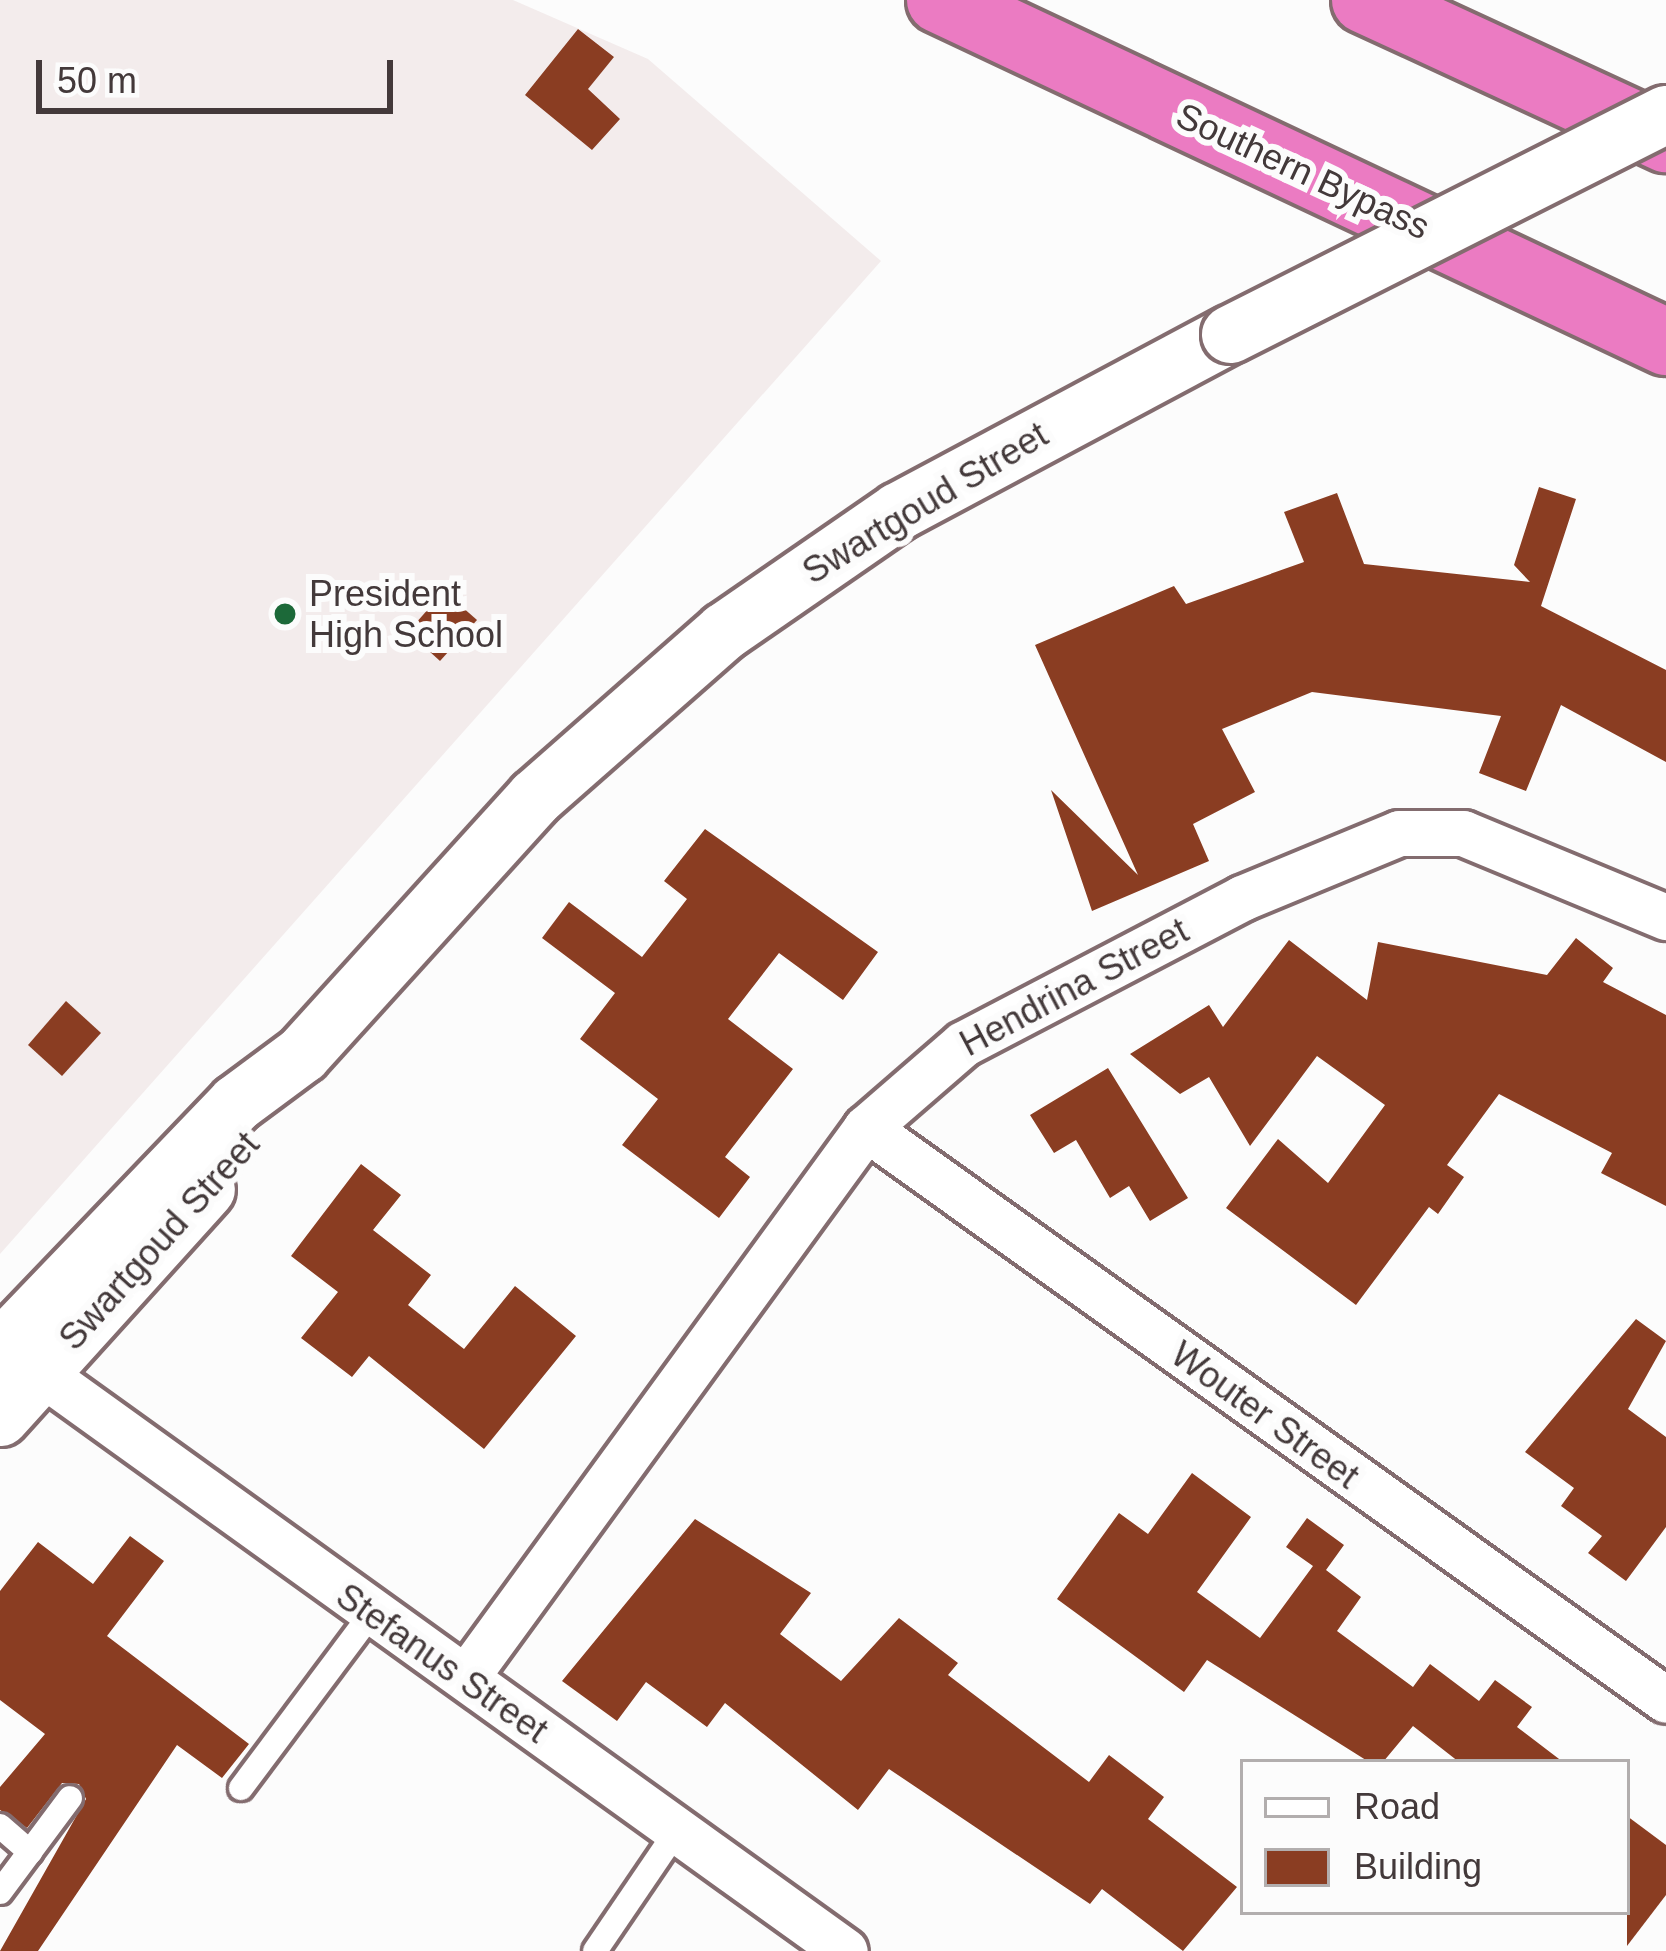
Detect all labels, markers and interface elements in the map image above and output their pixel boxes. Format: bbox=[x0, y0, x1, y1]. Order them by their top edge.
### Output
scale bar bbox=[42, 36, 399, 110]
text: 50 m bbox=[57, 60, 137, 101]
street label: Southern Bypass bbox=[1170, 93, 1436, 249]
street label: Swartgoud Street bbox=[795, 413, 1055, 593]
place label: President High School bbox=[309, 571, 503, 656]
marker: President High School bbox=[272, 601, 298, 627]
street label: Hendrina Street bbox=[953, 909, 1195, 1065]
street label: Swartgoud Street bbox=[50, 1123, 268, 1359]
street label: Wouter Street bbox=[1163, 1332, 1367, 1498]
street label: Stefanus Street bbox=[328, 1574, 556, 1752]
legend bbox=[1240, 1759, 1630, 1915]
text: Road bbox=[1354, 1786, 1440, 1827]
text: Building bbox=[1354, 1846, 1482, 1887]

